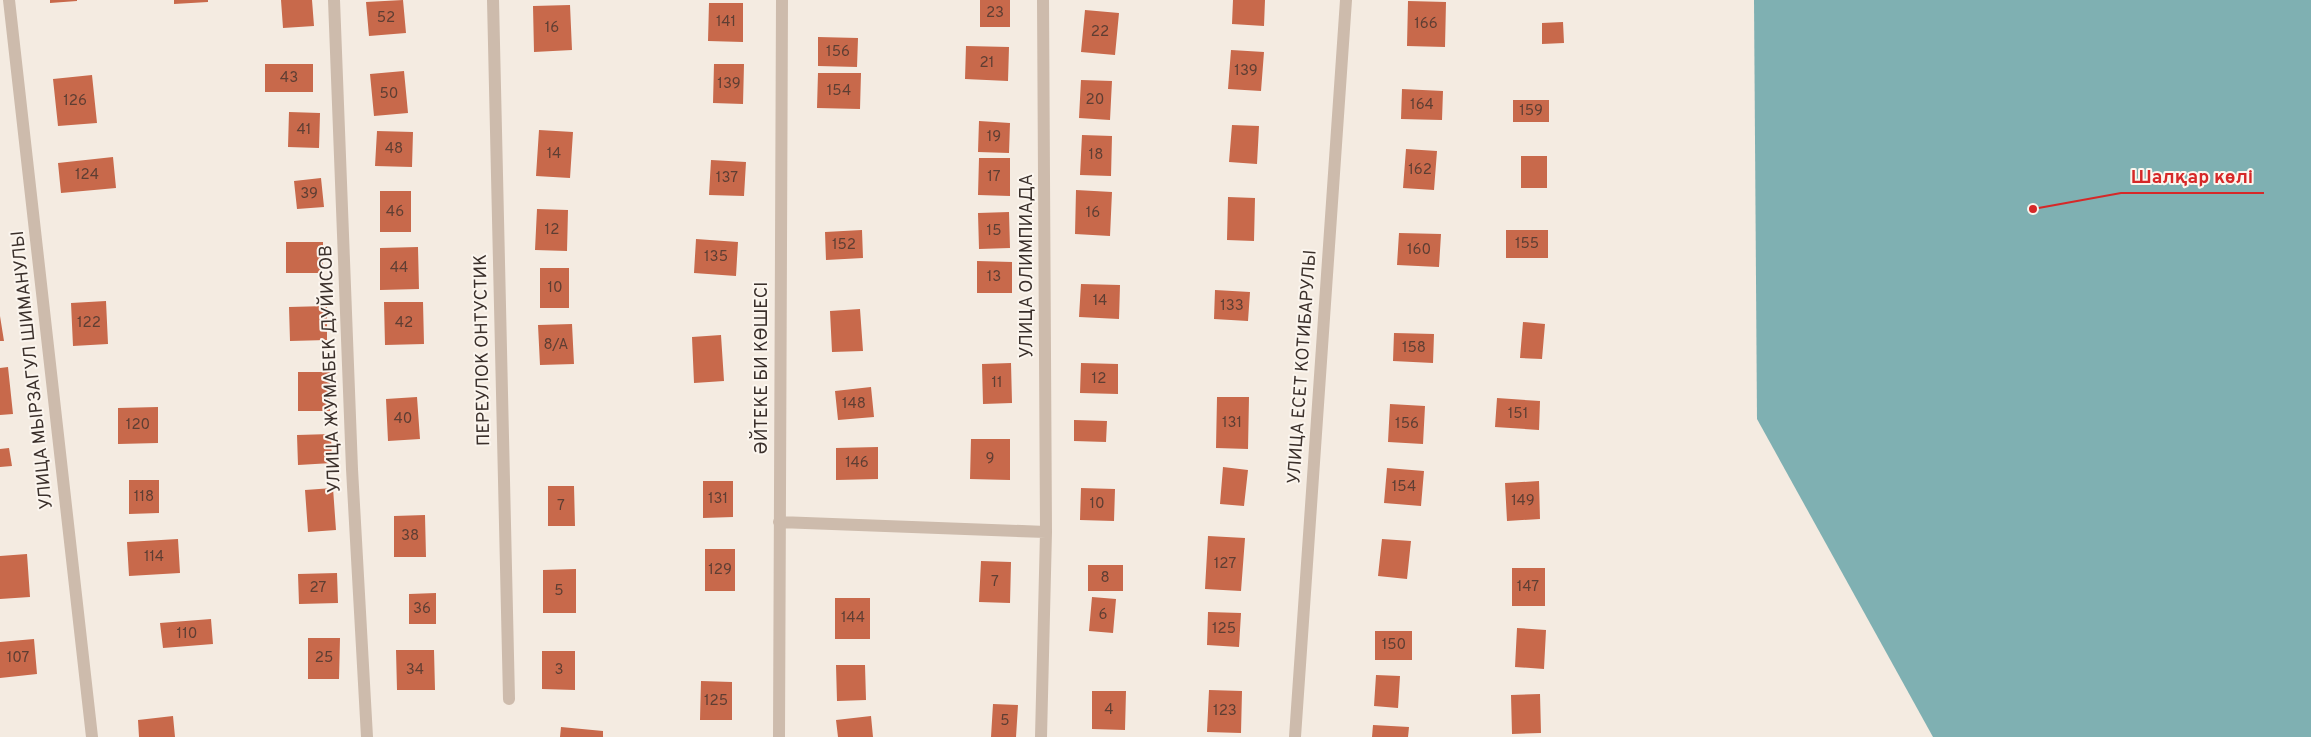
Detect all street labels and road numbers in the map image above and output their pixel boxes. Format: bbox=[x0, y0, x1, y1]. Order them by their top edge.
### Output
street label: УЛИЦА ОЛИМПИАДА bbox=[1016, 174, 1039, 358]
street label: УЛИЦА МЫРЗАГУЛ ШИМАНУЛЫ bbox=[7, 229, 59, 511]
street label: УЛИЦА ЖУМАБЕК ДУЙИСОВ bbox=[313, 245, 347, 493]
street label: УЛИЦА ЕСЕТ КОТИБАРУЛЫ bbox=[1283, 249, 1323, 485]
street label: ПЕРЕУЛОК ОНТУСТИК bbox=[470, 254, 496, 446]
street label: ӘЙТЕКЕ БИ КӨШЕСІ bbox=[749, 282, 774, 454]

